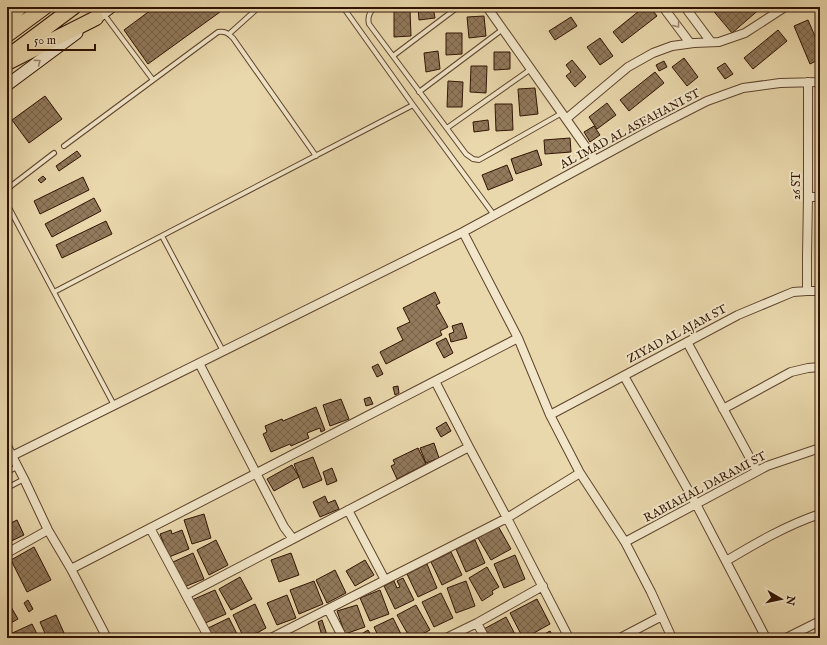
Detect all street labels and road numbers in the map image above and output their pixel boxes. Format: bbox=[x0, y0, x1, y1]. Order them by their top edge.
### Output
street label: AL IMAD AL ASFAHANI ST bbox=[557, 86, 703, 173]
street label: 26 ST bbox=[789, 172, 804, 200]
street label: ZIYAD AL AJAM ST bbox=[625, 301, 730, 367]
street label: RABIAHAL DARAMI ST bbox=[641, 448, 769, 526]

